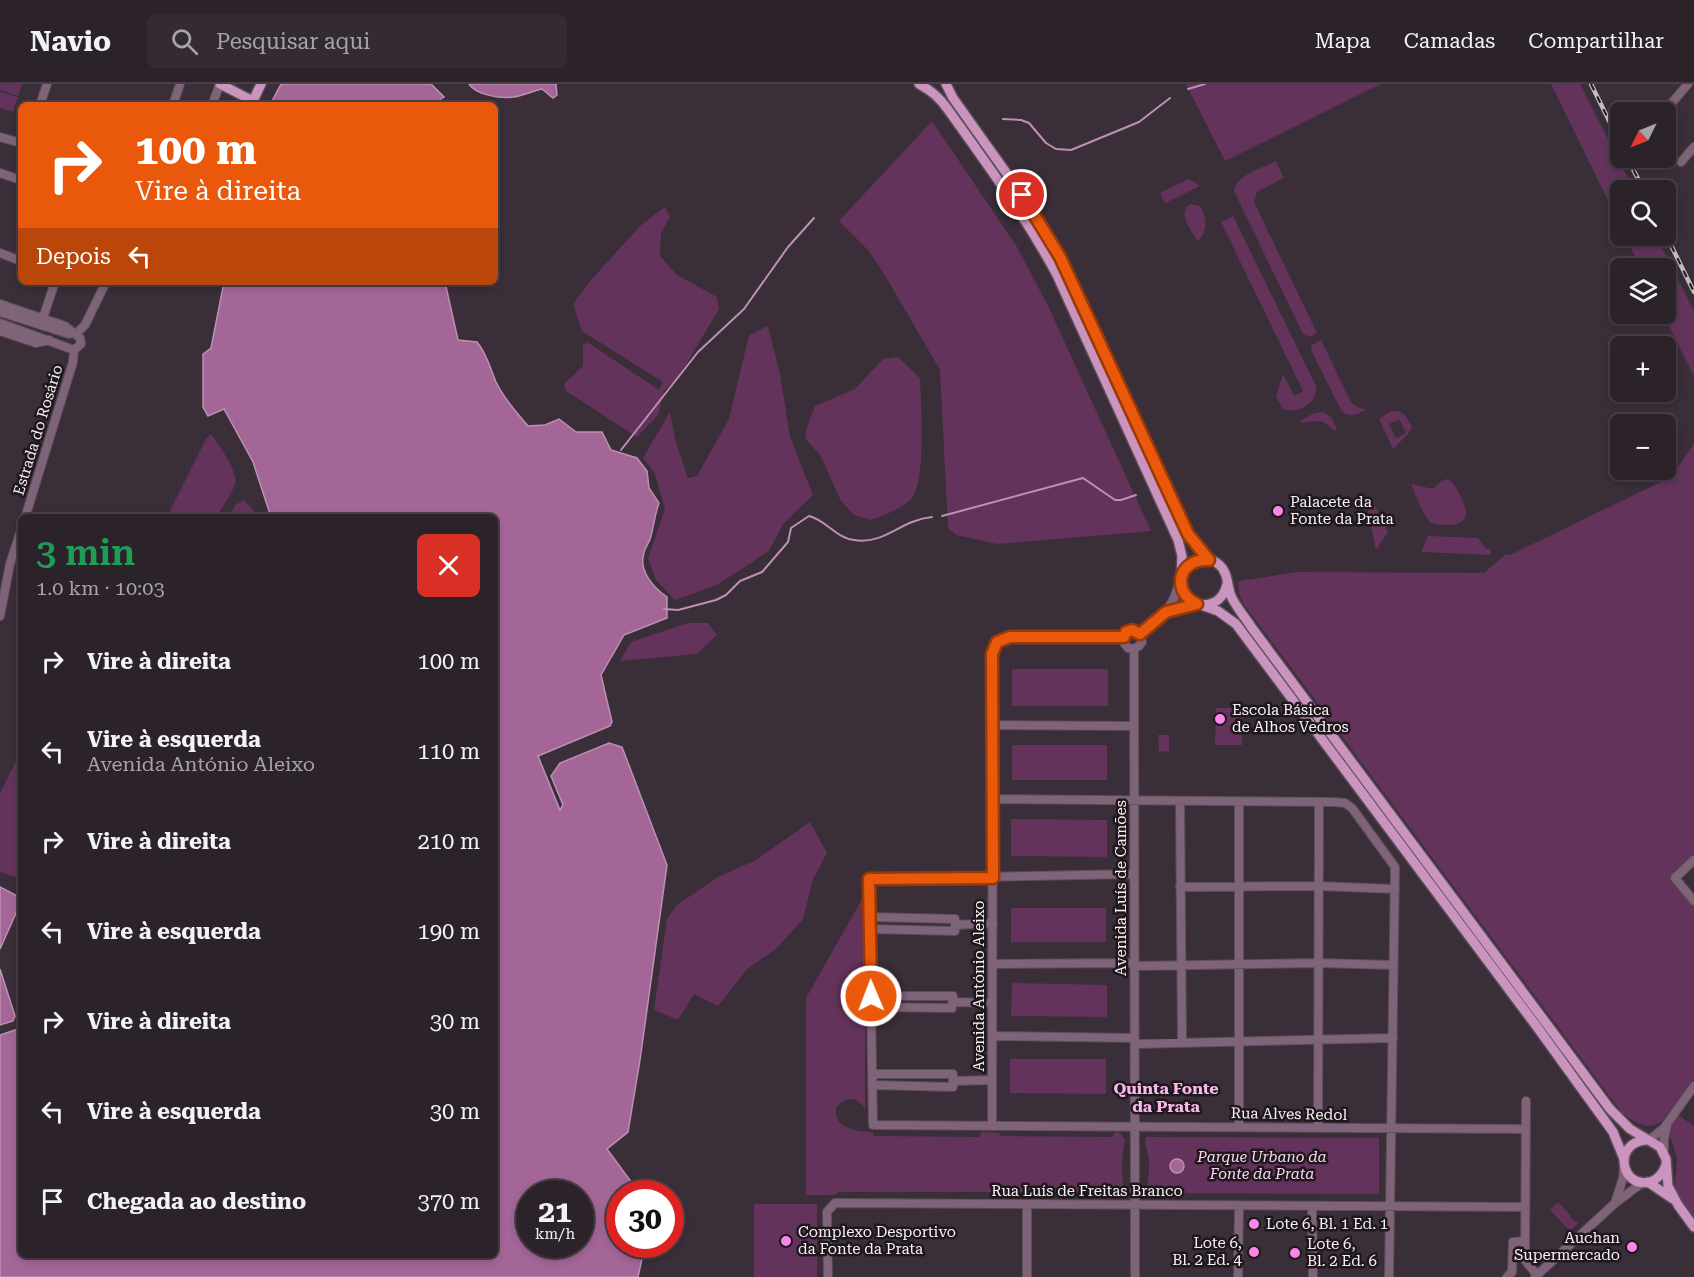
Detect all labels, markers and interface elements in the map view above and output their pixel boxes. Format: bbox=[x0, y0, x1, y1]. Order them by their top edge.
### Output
search box bbox=[147, 14, 567, 68]
text: Navio bbox=[30, 25, 111, 58]
icon: search bbox=[168, 25, 201, 58]
text: Pesquisar aqui bbox=[216, 29, 370, 54]
text: Mapa bbox=[1315, 29, 1371, 53]
text: Camadas bbox=[1404, 29, 1495, 53]
text: Compartilhar bbox=[1528, 29, 1664, 53]
north arrow bbox=[1610, 102, 1676, 168]
map controls bbox=[1610, 102, 1676, 480]
text: 100 m bbox=[135, 125, 257, 174]
icon: right bbox=[36, 126, 114, 204]
pin bbox=[996, 169, 1047, 220]
text: Vire à direita bbox=[135, 175, 301, 207]
icon: arrive bbox=[1005, 178, 1038, 211]
button: search bbox=[1610, 180, 1676, 246]
icon: left bbox=[123, 240, 156, 273]
text: Depois bbox=[36, 244, 111, 269]
button: layers bbox=[1610, 258, 1676, 324]
button: + bbox=[1610, 336, 1676, 402]
street label: Estrada do Rosário bbox=[10, 363, 66, 497]
button: − bbox=[1610, 414, 1676, 480]
place label: Palacete da Fonte da Prata bbox=[1290, 493, 1394, 528]
marker: Palacete da Fonte da Prata bbox=[1271, 504, 1285, 518]
text: 3 min bbox=[36, 532, 135, 574]
button: close bbox=[417, 534, 480, 597]
text: 1.0 km · 10:03 bbox=[36, 576, 165, 600]
icon: right bbox=[36, 645, 69, 678]
text: Vire à direita bbox=[87, 649, 231, 674]
text: 100 m bbox=[417, 649, 480, 674]
place label: Escola Básica de Alhos Vedros bbox=[1232, 701, 1349, 736]
marker: Escola Básica de Alhos Vedros bbox=[1213, 712, 1227, 726]
text: Vire à esquerda bbox=[87, 727, 261, 752]
icon: left bbox=[36, 735, 69, 768]
text: 110 m bbox=[417, 739, 480, 764]
text: Avenida António Aleixo bbox=[87, 752, 315, 776]
street label: Avenida Luís de Camões bbox=[1112, 800, 1130, 976]
icon: right bbox=[36, 825, 69, 858]
text: Vire à direita bbox=[87, 829, 231, 854]
text: 210 m bbox=[417, 829, 480, 854]
street label: Avenida António Aleixo bbox=[970, 901, 988, 1072]
icon: left bbox=[36, 915, 69, 948]
text: Vire à esquerda bbox=[87, 919, 261, 944]
text: 190 m bbox=[417, 919, 480, 944]
position arrow bbox=[839, 964, 903, 1028]
icon: right bbox=[36, 1005, 69, 1038]
text: Vire à direita bbox=[87, 1009, 231, 1034]
text: 30 m bbox=[430, 1009, 480, 1034]
district label: Quinta Fonte da Prata bbox=[1113, 1079, 1219, 1116]
icon: left bbox=[36, 1095, 69, 1128]
text: Vire à esquerda bbox=[87, 1099, 261, 1124]
text: 30 m bbox=[430, 1099, 480, 1124]
street label: Rua Alves Redol bbox=[1231, 1104, 1348, 1124]
park label: Parque Urbano da Fonte da Prata bbox=[1196, 1148, 1327, 1183]
speed limit sign: 30 bbox=[606, 1180, 684, 1258]
street label: Rua Luís de Freitas Branco bbox=[991, 1182, 1183, 1200]
icon: arrive bbox=[36, 1185, 69, 1218]
text: Chegada ao destino bbox=[87, 1189, 306, 1214]
text: 370 m bbox=[417, 1189, 480, 1214]
text: 21 bbox=[538, 1194, 572, 1229]
place label: Lote 6, Bl. 1 Ed. 1 bbox=[1266, 1215, 1388, 1233]
marker: Lote 6, Bl. 1 Ed. 1 bbox=[1247, 1217, 1261, 1231]
place label: Complexo Desportivo da Fonte da Prata bbox=[798, 1223, 956, 1258]
text: km/h bbox=[535, 1225, 575, 1243]
place label: Auchan Supermercado bbox=[1514, 1229, 1620, 1264]
marker: Complexo Desportivo da Fonte da Prata bbox=[779, 1234, 793, 1248]
place label: Lote 6, Bl. 2 Ed. 4 bbox=[1172, 1234, 1243, 1269]
place label: Lote 6, Bl. 2 Ed. 6 bbox=[1307, 1235, 1377, 1270]
marker: Auchan Supermercado bbox=[1625, 1240, 1639, 1254]
marker: Lote 6, Bl. 2 Ed. 4 bbox=[1247, 1245, 1261, 1259]
marker: Lote 6, Bl. 2 Ed. 6 bbox=[1288, 1246, 1302, 1260]

